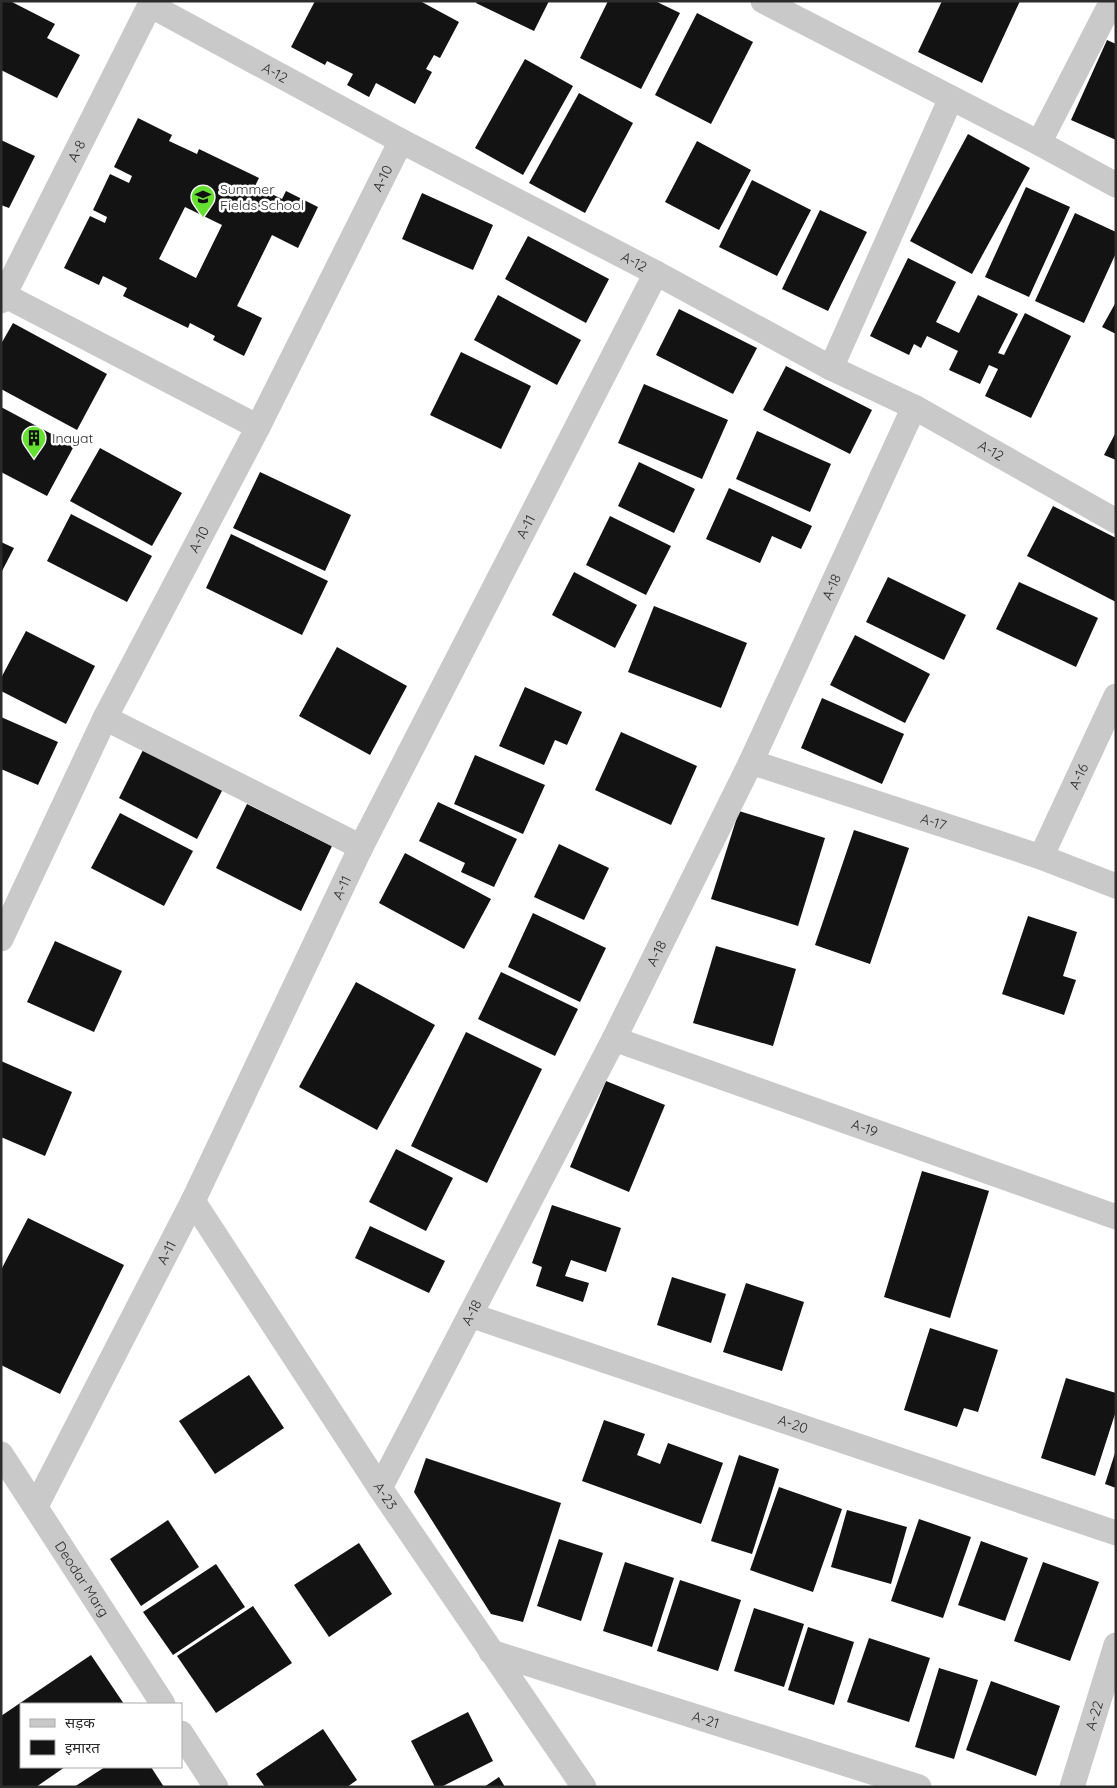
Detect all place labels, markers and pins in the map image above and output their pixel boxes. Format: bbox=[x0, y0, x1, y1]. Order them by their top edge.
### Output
place label: Summer Fields School bbox=[220, 180, 304, 214]
school or university icon: Summer Fields School bbox=[190, 184, 216, 218]
building icon: Inayat bbox=[21, 425, 47, 459]
place label: Inayat bbox=[52, 429, 94, 447]

